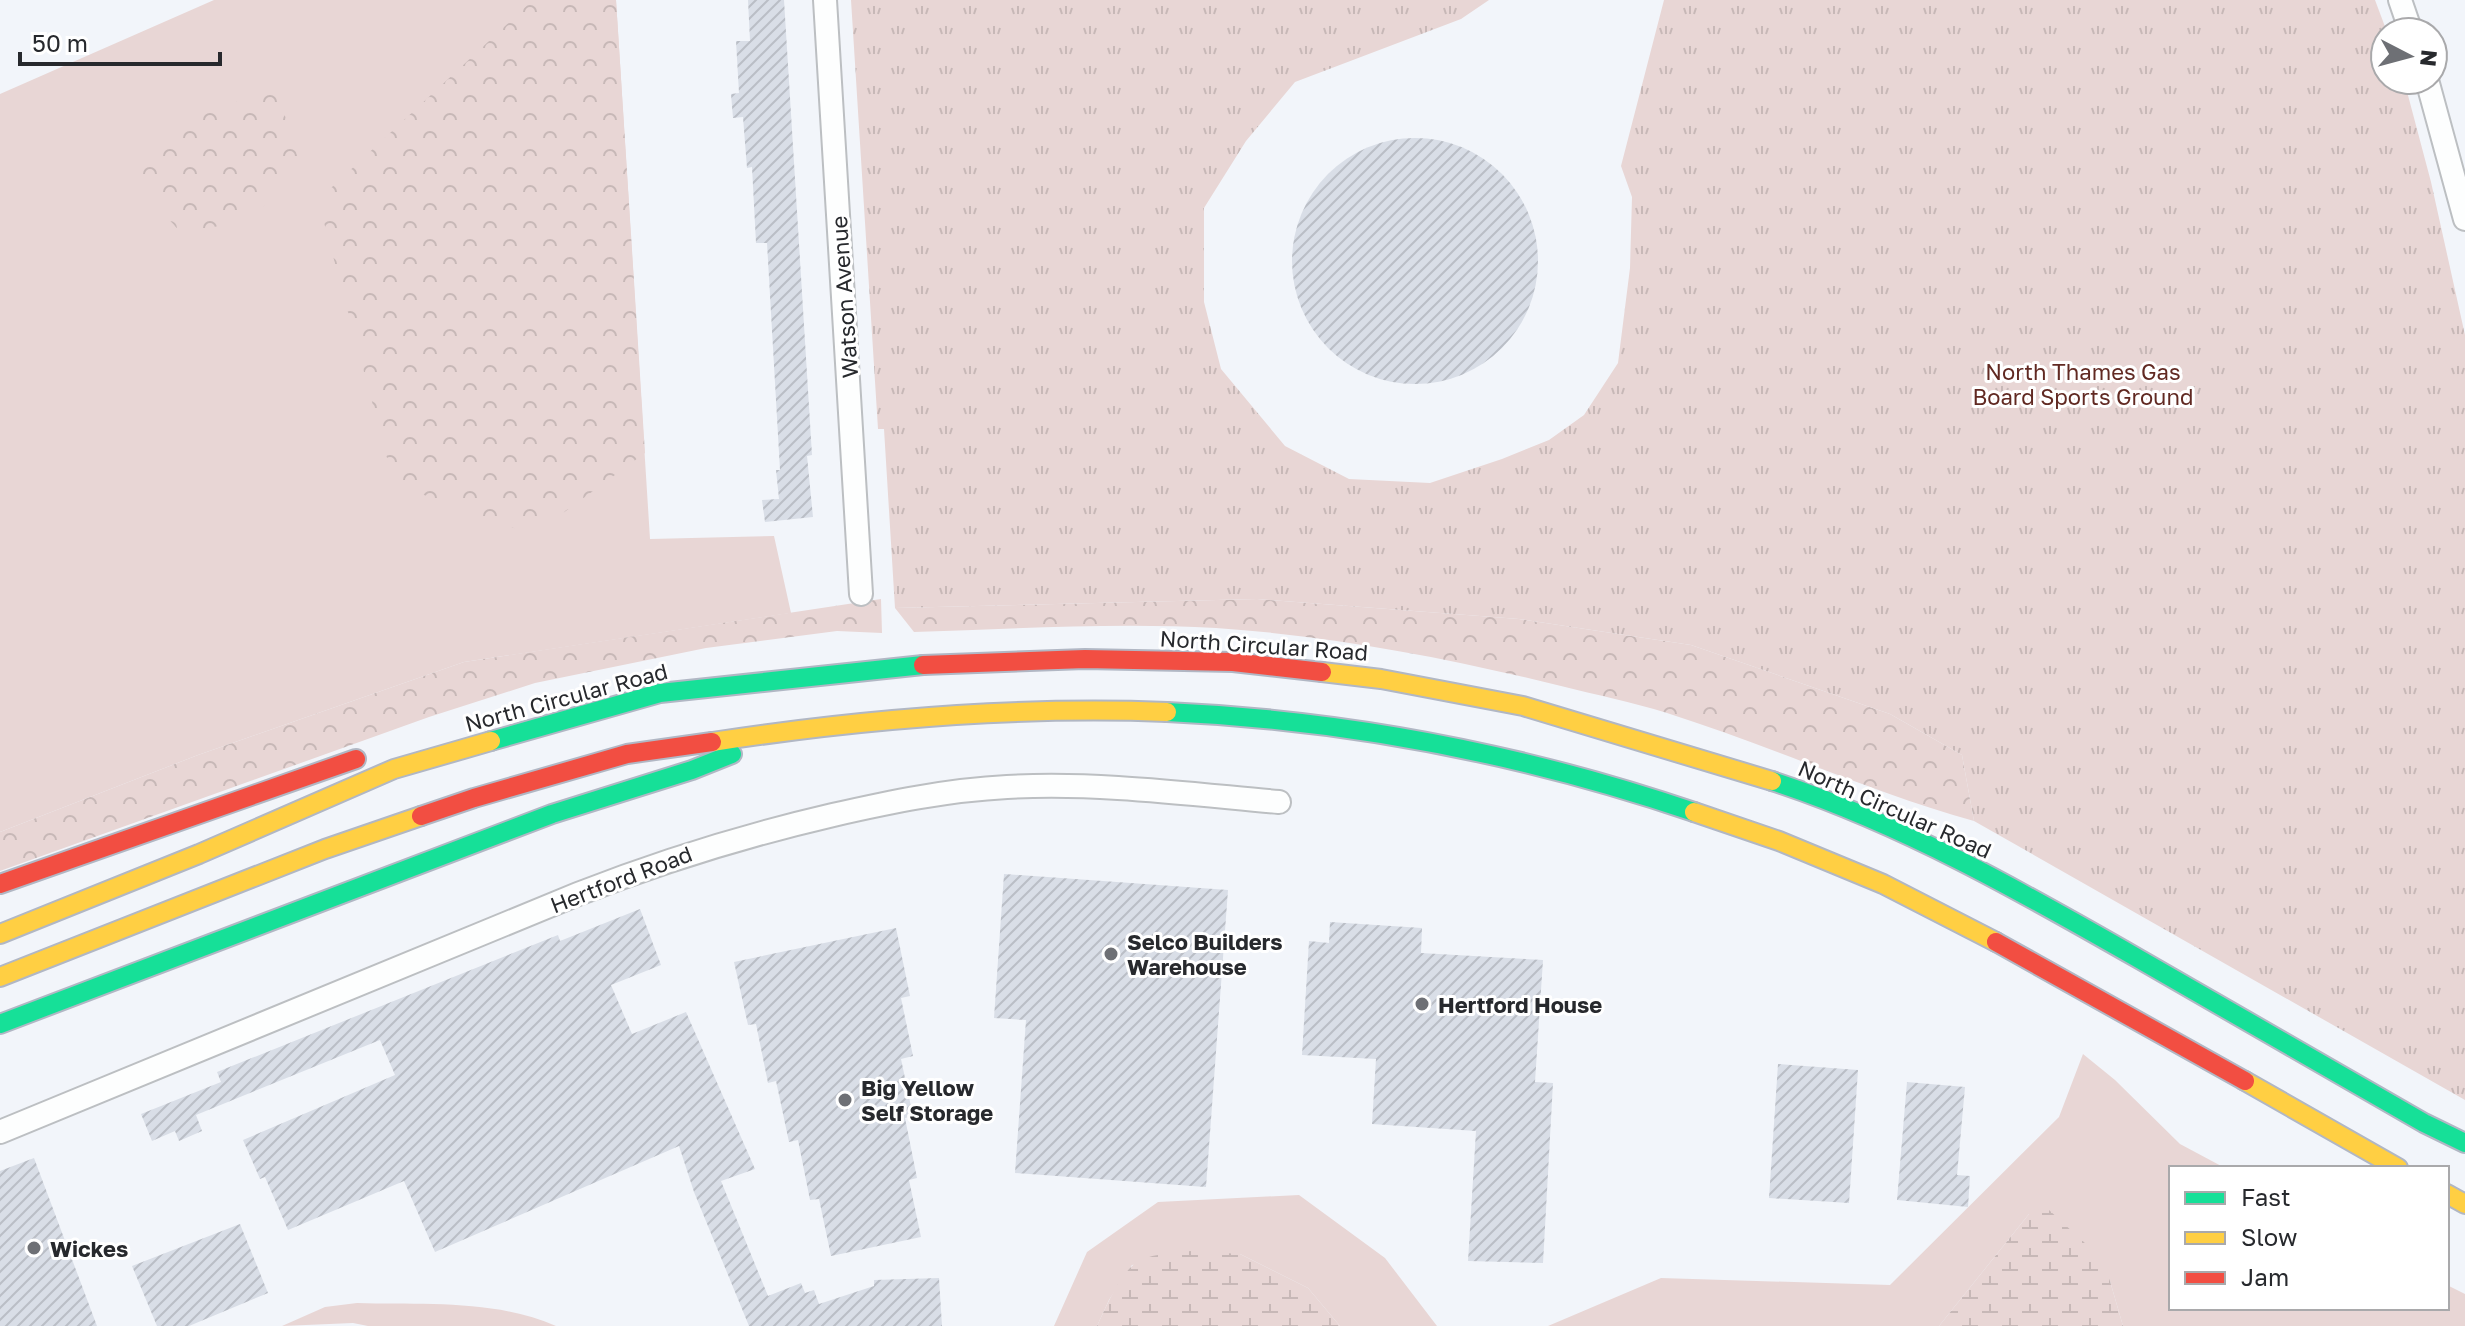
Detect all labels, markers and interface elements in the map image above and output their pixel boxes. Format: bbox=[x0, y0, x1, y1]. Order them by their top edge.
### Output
scale bar bbox=[20, 16, 220, 66]
north arrow bbox=[2369, 16, 2449, 96]
text: 50 m bbox=[32, 28, 88, 57]
text: N bbox=[2415, 48, 2444, 68]
street label: Watson Avenue bbox=[825, 215, 863, 379]
park label: North Thames Gas Board Sports Ground bbox=[1973, 358, 2194, 410]
street label: North Circular Road bbox=[1159, 624, 1369, 666]
street label: North Circular Road bbox=[462, 657, 670, 737]
street label: North Circular Road bbox=[1794, 754, 1996, 864]
street label: Hertford Road bbox=[546, 840, 696, 918]
place label: Selco Builders Warehouse bbox=[1127, 928, 1283, 980]
marker: Selco Builders Warehouse bbox=[1102, 945, 1120, 963]
place label: Hertford House bbox=[1438, 991, 1602, 1018]
marker: Hertford House bbox=[1413, 995, 1431, 1013]
place label: Big Yellow Self Storage bbox=[861, 1074, 993, 1126]
marker: Big Yellow Self Storage bbox=[836, 1091, 854, 1109]
legend bbox=[2169, 1166, 2449, 1310]
text: Fast bbox=[2241, 1182, 2291, 1211]
text: Slow bbox=[2241, 1222, 2297, 1251]
place label: Wickes bbox=[50, 1235, 128, 1262]
marker: Wickes bbox=[25, 1239, 43, 1257]
text: Jam bbox=[2241, 1262, 2289, 1291]

